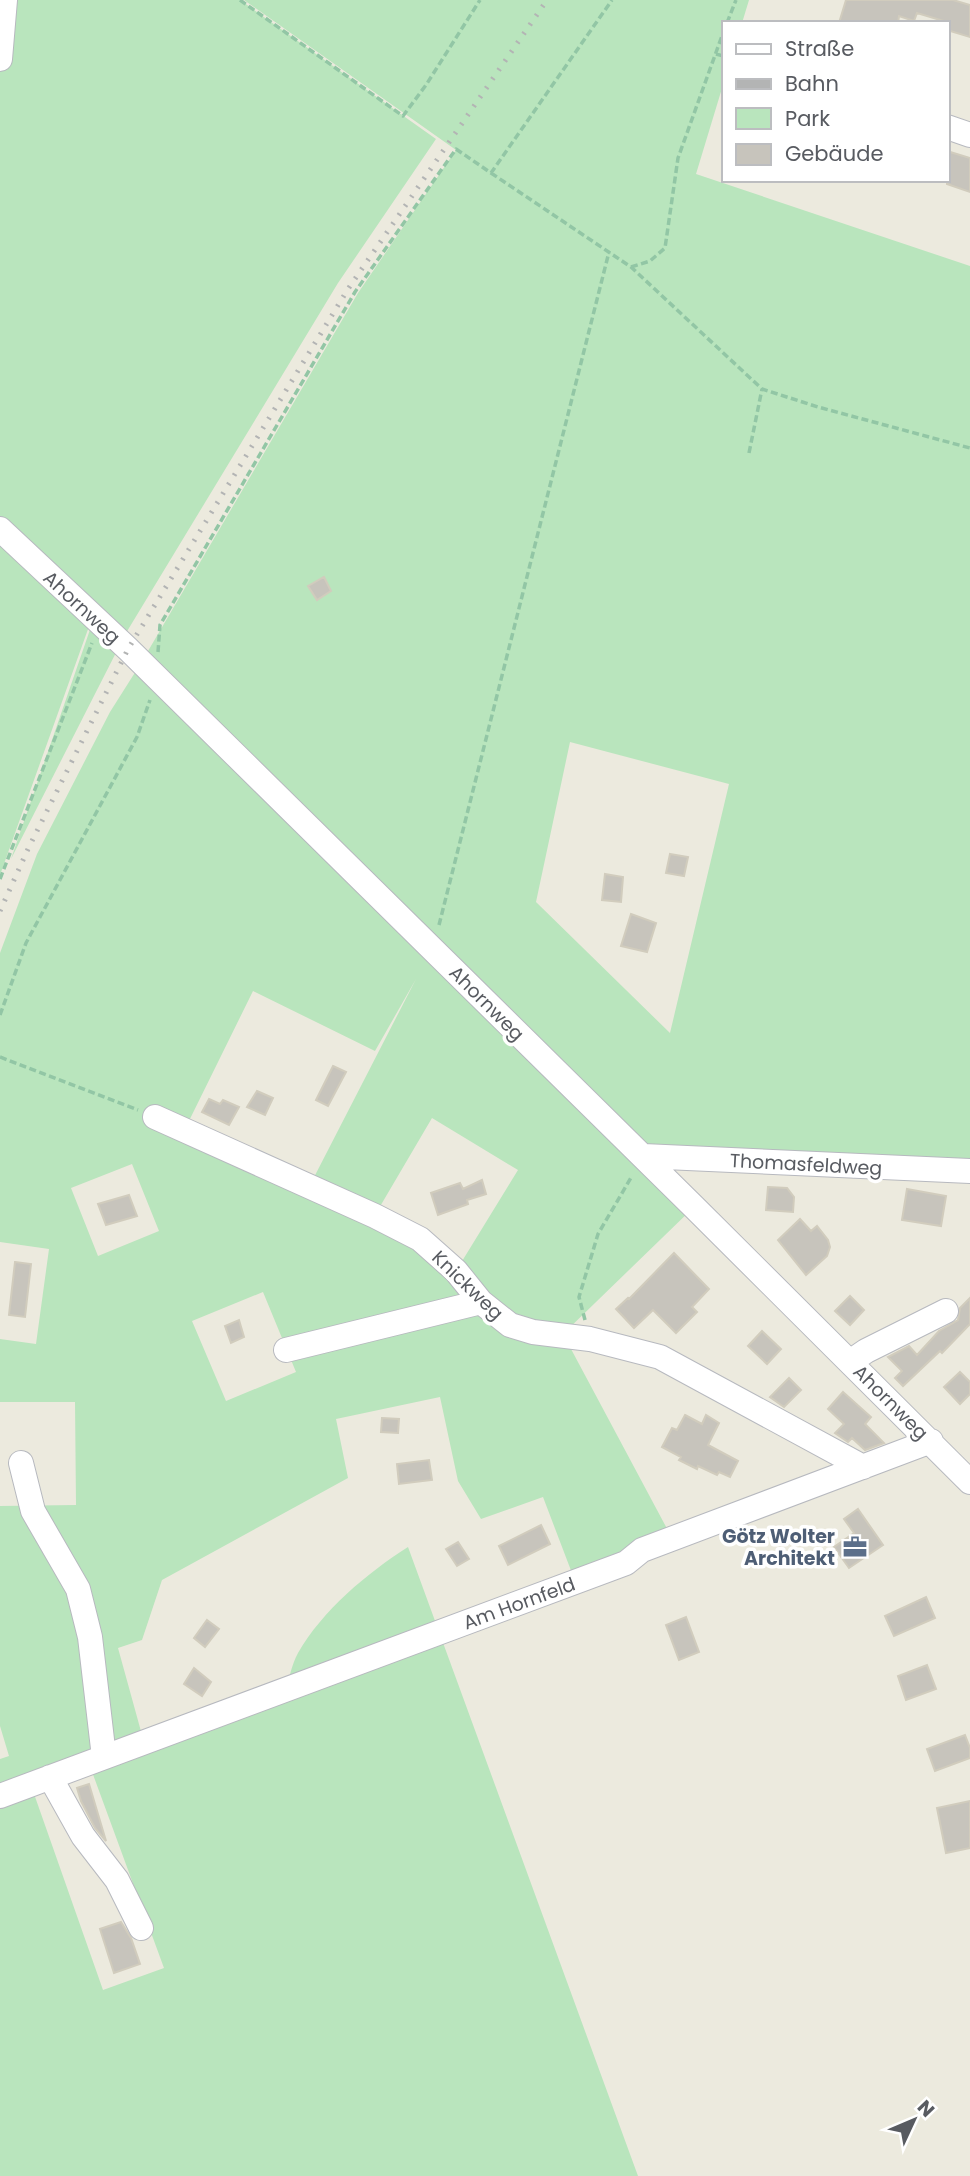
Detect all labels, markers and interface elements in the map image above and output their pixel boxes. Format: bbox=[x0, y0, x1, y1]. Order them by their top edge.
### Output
legend bbox=[722, 21, 949, 182]
text: Straße bbox=[785, 34, 854, 63]
text: Bahn bbox=[785, 69, 839, 98]
text: Park bbox=[785, 104, 830, 133]
text: Gebäude bbox=[785, 139, 883, 168]
street label: Ahornweg bbox=[37, 565, 126, 650]
street label: Ahornweg bbox=[443, 960, 530, 1047]
street label: Thomasfeldweg bbox=[729, 1147, 883, 1182]
street label: Knickweg bbox=[426, 1244, 509, 1326]
street label: Ahornweg bbox=[847, 1359, 934, 1446]
place label: Götz Wolter Architekt bbox=[722, 1523, 835, 1572]
office icon: Götz Wolter Architekt bbox=[841, 1533, 869, 1561]
street label: Am Hornfeld bbox=[459, 1571, 579, 1636]
north arrow bbox=[879, 2085, 949, 2155]
text: N bbox=[911, 2094, 941, 2123]

